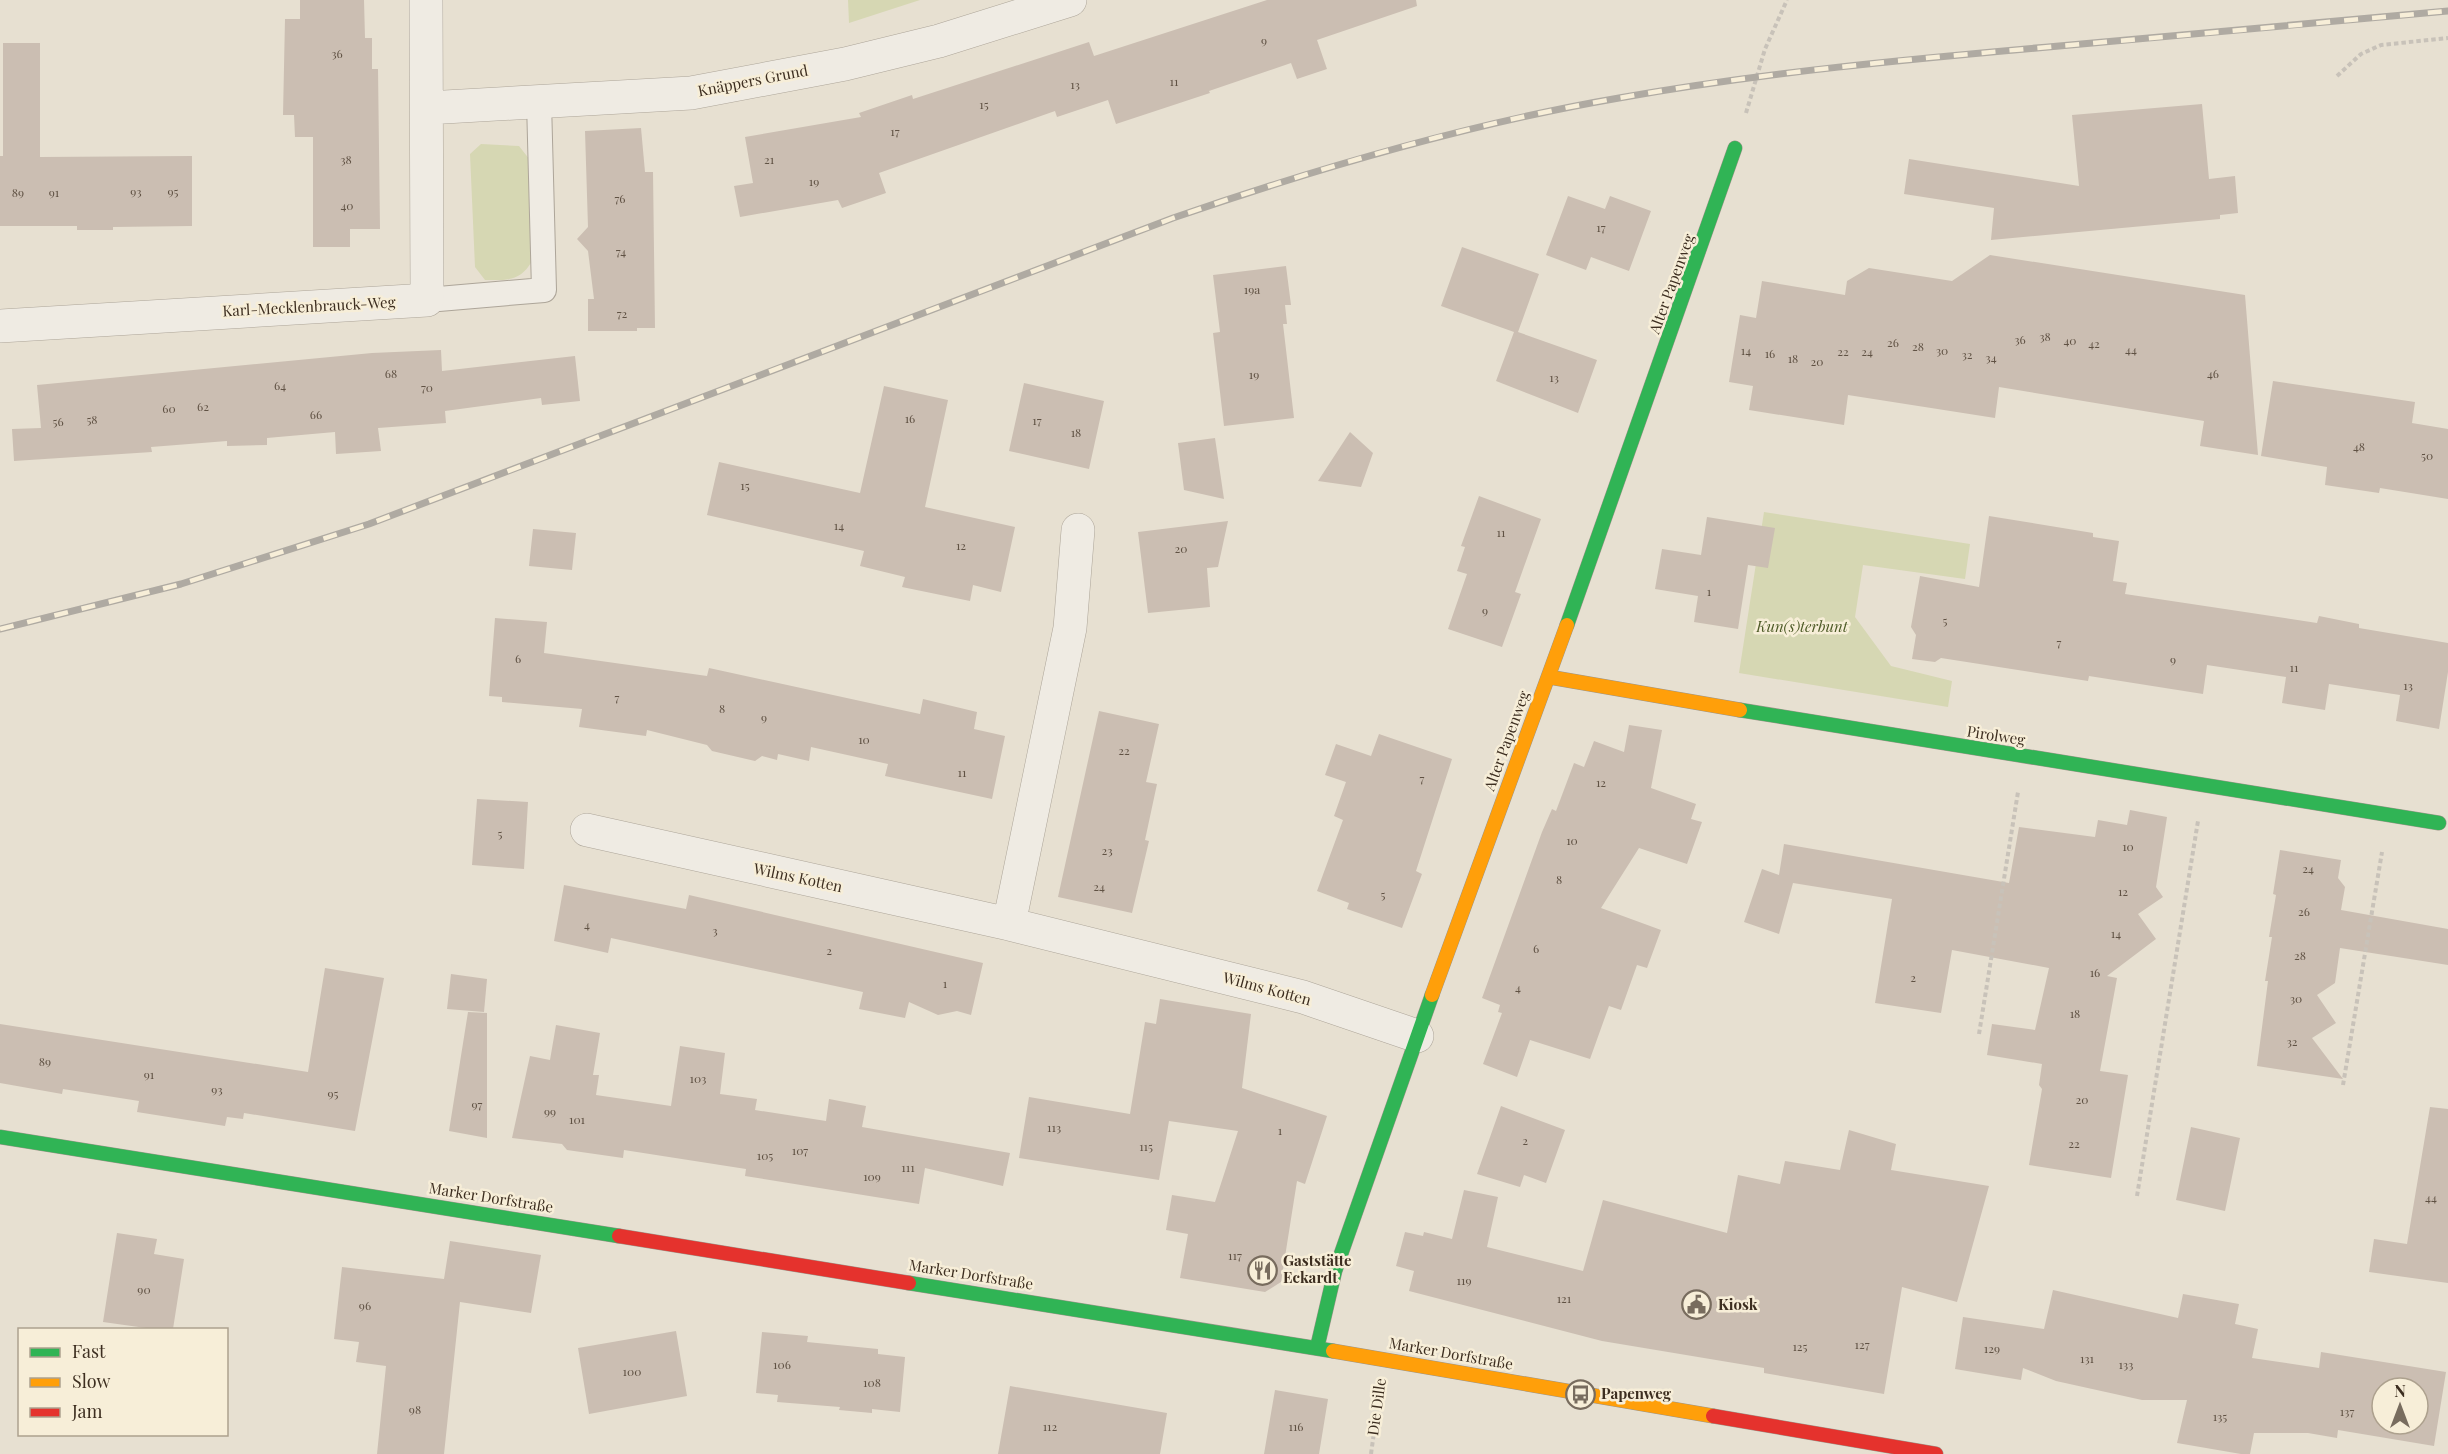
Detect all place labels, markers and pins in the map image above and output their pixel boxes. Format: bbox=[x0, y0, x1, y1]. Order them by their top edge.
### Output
place label: Gaststätte Eckardt bbox=[1283, 1250, 1352, 1287]
restaurant icon: Gaststätte Eckardt bbox=[1246, 1254, 1278, 1286]
public building icon: Kiosk bbox=[1681, 1289, 1713, 1321]
place label: Kiosk bbox=[1718, 1294, 1758, 1314]
bus stop icon: Papenweg bbox=[1564, 1378, 1596, 1410]
place label: Papenweg bbox=[1601, 1383, 1672, 1403]

